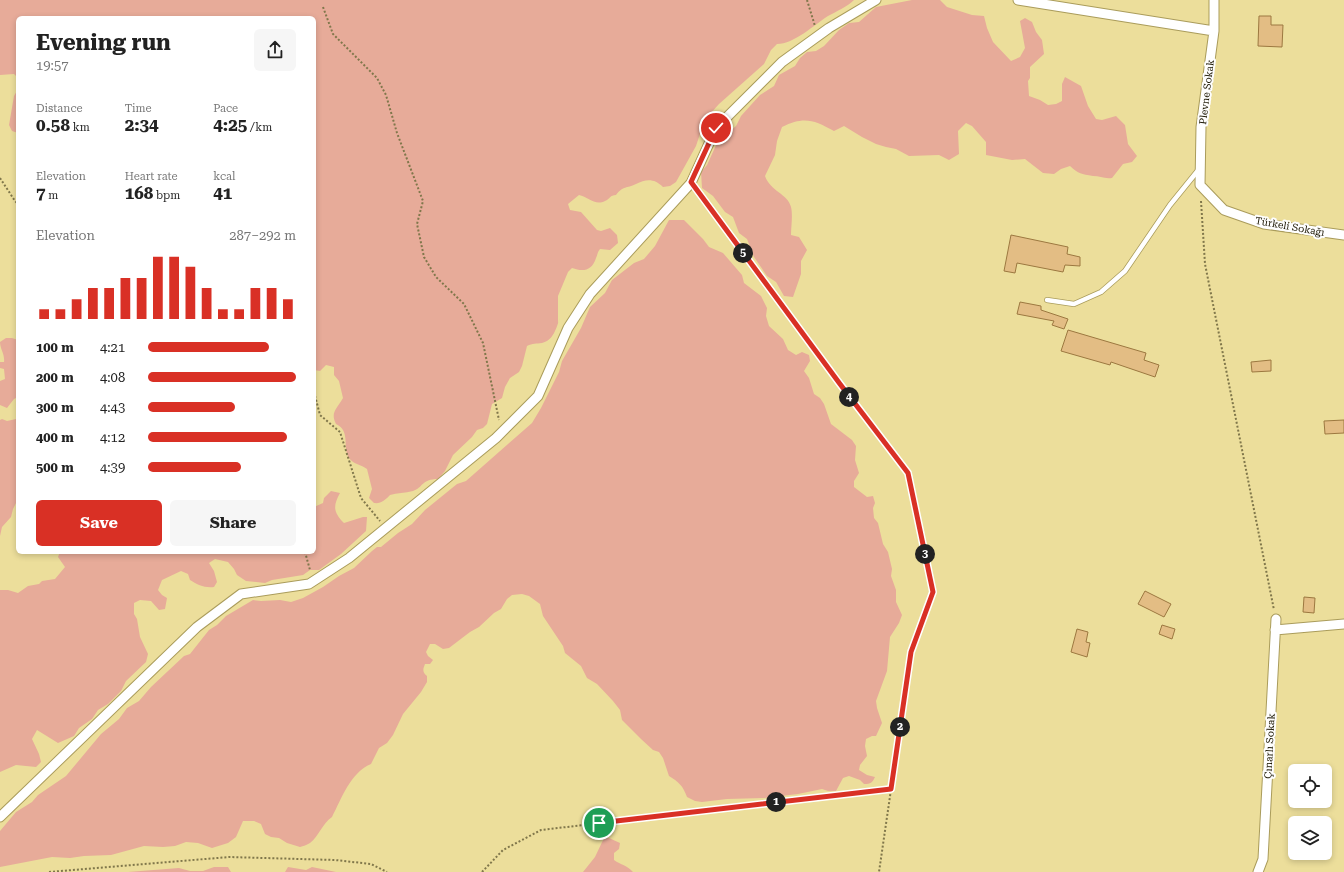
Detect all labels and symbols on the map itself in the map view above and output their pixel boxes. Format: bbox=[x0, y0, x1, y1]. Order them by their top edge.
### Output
street label: Plevne Sokak bbox=[1197, 58, 1216, 125]
pin bbox=[699, 111, 733, 145]
street label: Türkeli Sokağı bbox=[1254, 215, 1325, 238]
pin: 5 bbox=[733, 243, 753, 263]
pin: 4 bbox=[839, 387, 859, 407]
pin: 3 bbox=[915, 544, 935, 564]
street label: Çınarlı Sokak bbox=[1262, 712, 1277, 779]
pin: 2 bbox=[890, 717, 910, 737]
pin: 1 bbox=[766, 792, 786, 812]
pin bbox=[582, 806, 616, 840]

